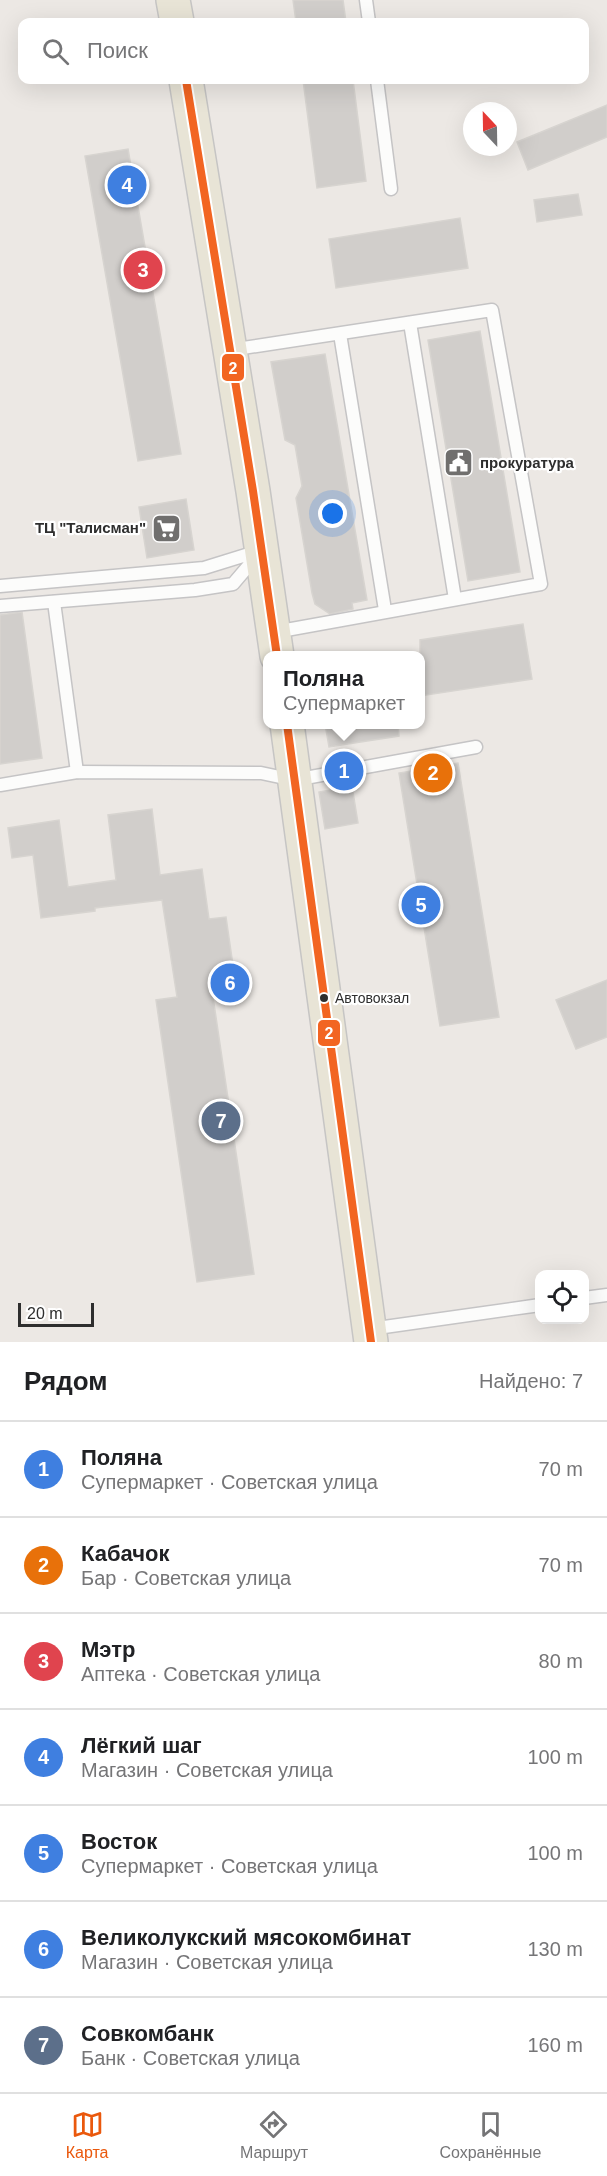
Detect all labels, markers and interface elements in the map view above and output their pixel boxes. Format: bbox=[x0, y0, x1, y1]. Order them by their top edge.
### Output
search box bbox=[18, 18, 589, 84]
icon: search bbox=[39, 35, 72, 68]
text: Поиск bbox=[87, 38, 148, 63]
north arrow bbox=[463, 102, 517, 156]
pin: 4 bbox=[108, 162, 146, 207]
pin: 3 bbox=[124, 248, 162, 292]
line badge: 2 bbox=[221, 353, 245, 382]
text: 2 bbox=[229, 360, 238, 377]
public building icon: прокуратура bbox=[443, 447, 475, 479]
place label: прокуратура bbox=[480, 454, 575, 471]
your location bbox=[318, 499, 347, 528]
supermarket icon: ТЦ "Талисман" bbox=[151, 512, 183, 544]
place label: ТЦ "Талисман" bbox=[35, 519, 146, 536]
popup bbox=[263, 651, 425, 729]
text: Поляна bbox=[283, 666, 364, 691]
text: Супермаркет bbox=[283, 692, 405, 714]
pin: 1 bbox=[324, 748, 364, 794]
pin: 2 bbox=[414, 750, 452, 796]
pin: 5 bbox=[402, 882, 440, 928]
pin: 6 bbox=[210, 960, 250, 1006]
place label: Автовокзал bbox=[335, 990, 409, 1006]
marker: Автовокзал bbox=[318, 992, 330, 1004]
line badge: 2 bbox=[317, 1019, 341, 1047]
text: 2 bbox=[325, 1025, 334, 1042]
pin: 7 bbox=[202, 1098, 240, 1144]
map controls bbox=[535, 1270, 589, 1324]
button: locate bbox=[535, 1270, 589, 1324]
scale bar bbox=[18, 1300, 94, 1328]
text: 20 m bbox=[27, 1305, 63, 1322]
text: Рядом bbox=[24, 1366, 107, 1396]
text: Найдено: 7 bbox=[479, 1370, 583, 1392]
text: Поляна bbox=[81, 1445, 162, 1470]
text: 1 bbox=[38, 1458, 49, 1480]
text: 70 m bbox=[539, 1458, 583, 1480]
text: Супермаркет · Советская улица bbox=[81, 1471, 378, 1493]
text: Кабачок bbox=[81, 1541, 169, 1566]
text: 2 bbox=[38, 1554, 49, 1576]
text: 70 m bbox=[539, 1554, 583, 1576]
text: Бар · Советская улица bbox=[81, 1567, 291, 1589]
text: Мэтр bbox=[81, 1637, 135, 1662]
text: 3 bbox=[38, 1650, 49, 1672]
text: 80 m bbox=[539, 1650, 583, 1672]
text: Аптека · Советская улица bbox=[81, 1663, 320, 1685]
text: Лёгкий шаг bbox=[81, 1733, 202, 1758]
text: 4 bbox=[38, 1746, 49, 1768]
text: 100 m bbox=[527, 1746, 583, 1768]
text: Магазин · Советская улица bbox=[81, 1759, 333, 1781]
text: Восток bbox=[81, 1829, 157, 1854]
text: 5 bbox=[38, 1842, 49, 1864]
text: 100 m bbox=[527, 1842, 583, 1864]
text: Супермаркет · Советская улица bbox=[81, 1855, 378, 1877]
text: Великолукский мясокомбинат bbox=[81, 1925, 411, 1950]
text: 6 bbox=[38, 1938, 49, 1960]
text: 130 m bbox=[527, 1938, 583, 1960]
text: Магазин · Советская улица bbox=[81, 1951, 333, 1973]
text: Совкомбанк bbox=[81, 2021, 214, 2046]
text: 7 bbox=[38, 2034, 49, 2056]
text: 160 m bbox=[527, 2034, 583, 2056]
text: Банк · Советская улица bbox=[81, 2047, 300, 2069]
tab: Карта bbox=[66, 2108, 109, 2162]
tab: Маршрут bbox=[240, 2108, 308, 2162]
tab: Сохранённые bbox=[439, 2108, 541, 2162]

